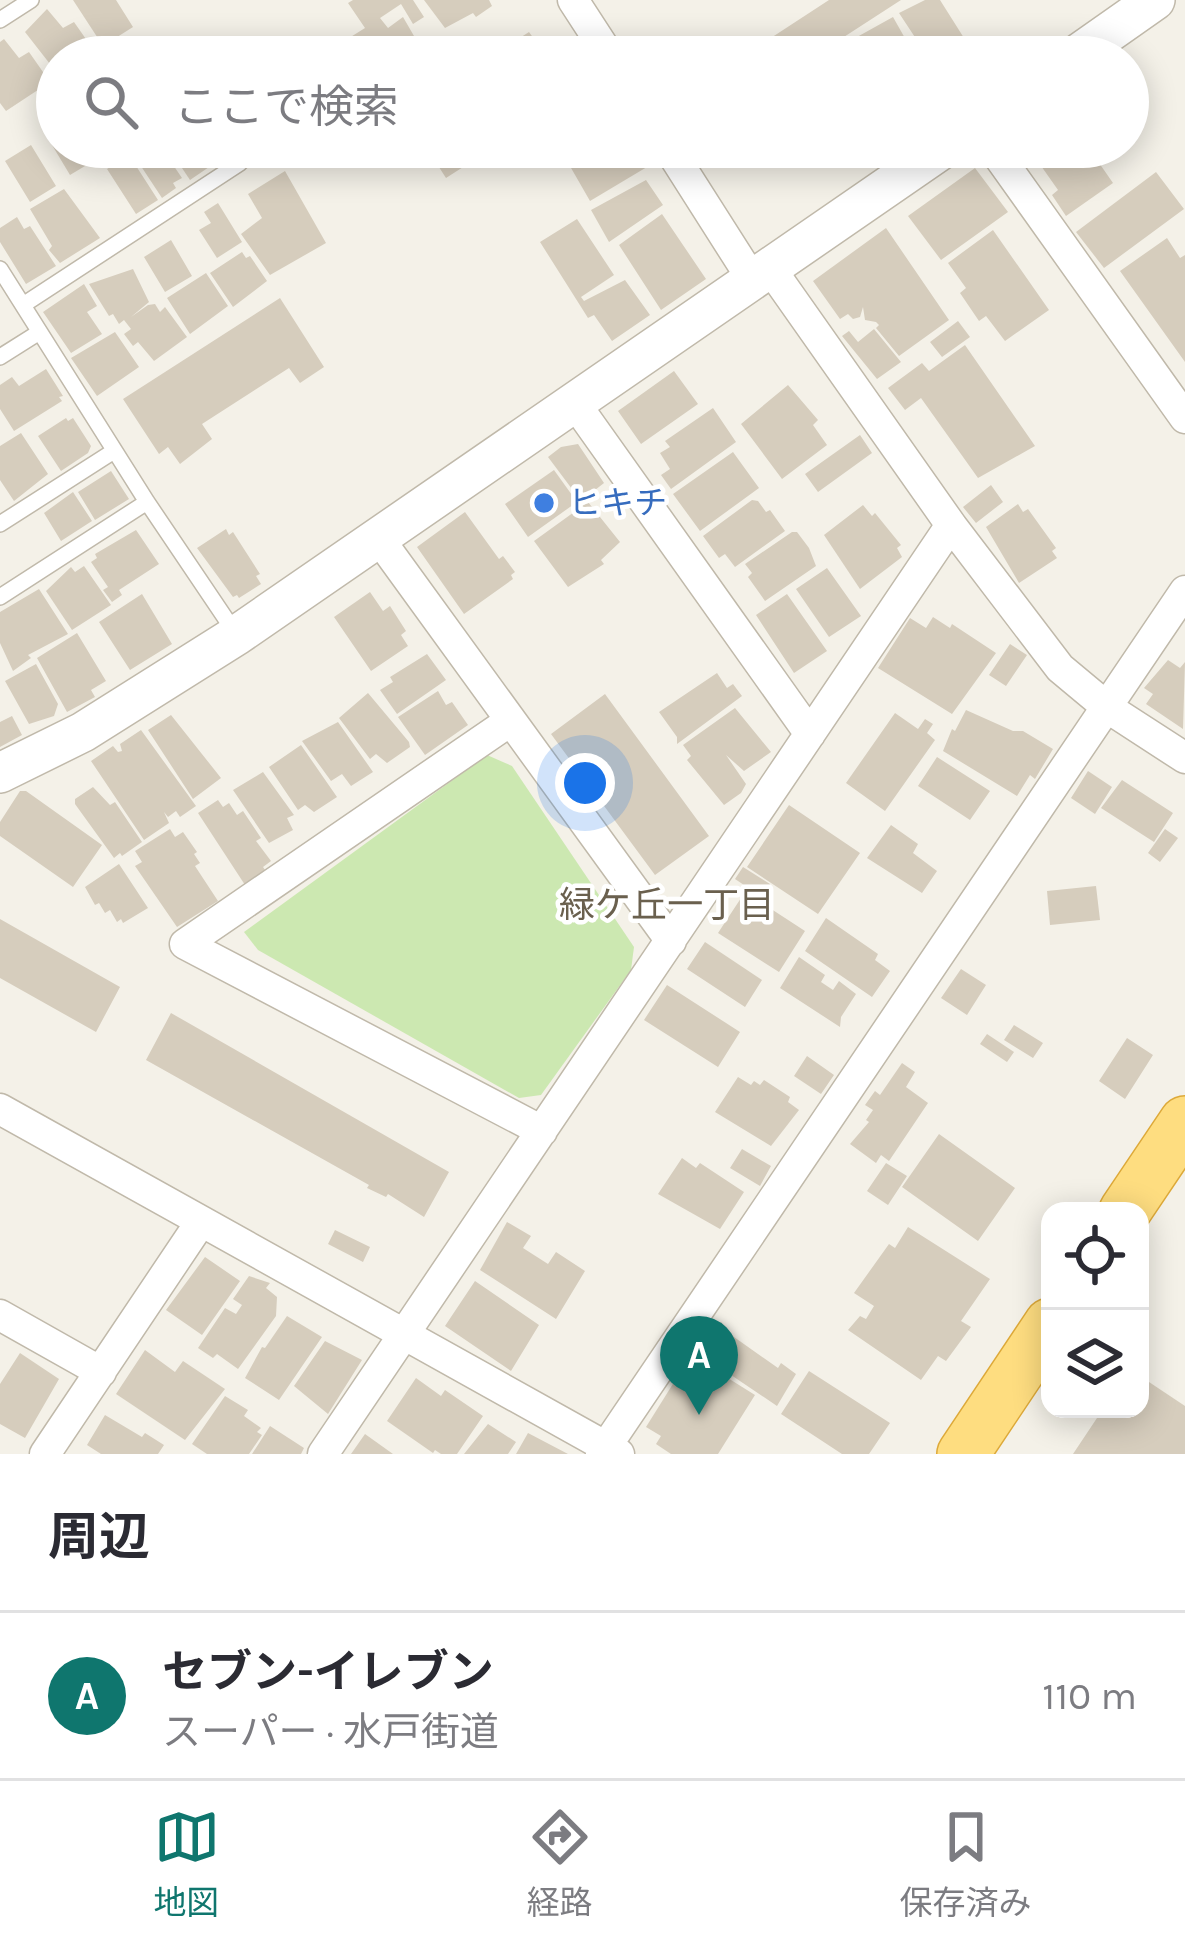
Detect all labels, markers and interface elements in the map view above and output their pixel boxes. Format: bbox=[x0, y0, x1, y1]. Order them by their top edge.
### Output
search box bbox=[36, 36, 1149, 168]
icon: search bbox=[78, 69, 144, 135]
text: ここで検索 bbox=[174, 81, 399, 133]
place label: ヒキチ bbox=[568, 484, 667, 522]
marker: ヒキチ bbox=[531, 490, 557, 516]
your location bbox=[555, 753, 615, 813]
district label: 緑ケ丘一丁目 bbox=[559, 884, 775, 926]
map controls bbox=[1041, 1202, 1149, 1418]
button: locate bbox=[1041, 1202, 1149, 1310]
button: layers bbox=[1041, 1310, 1149, 1418]
pin: A bbox=[660, 1316, 738, 1415]
text: 周辺 bbox=[48, 1507, 150, 1567]
text: セブン-イレブン bbox=[162, 1646, 494, 1698]
text: A bbox=[75, 1673, 99, 1719]
text: 110 m bbox=[1042, 1673, 1137, 1719]
text: スーパー · 水戸街道 bbox=[162, 1709, 499, 1755]
tab: 地図 bbox=[154, 1804, 220, 1924]
tab: 経路 bbox=[527, 1804, 593, 1924]
tab: 保存済み bbox=[900, 1804, 1032, 1924]

